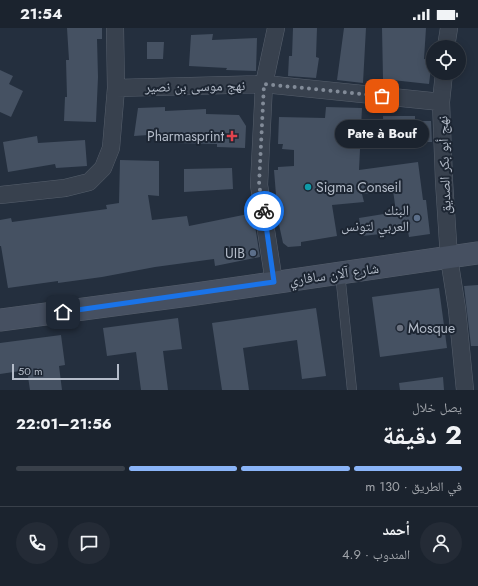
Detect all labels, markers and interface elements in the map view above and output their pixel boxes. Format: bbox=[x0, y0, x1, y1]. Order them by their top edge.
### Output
text: 21:54 bbox=[20, 3, 62, 25]
map controls bbox=[426, 40, 466, 80]
button: locate bbox=[426, 40, 466, 80]
street label: نهج موسى بن نصير bbox=[144, 75, 245, 97]
pin bbox=[365, 79, 399, 113]
icon: bag bbox=[371, 85, 393, 107]
street label: نهج أبو بكر الصديق bbox=[432, 115, 456, 215]
callout: Pate à Bouf bbox=[335, 120, 429, 148]
text: Pate à Bouf bbox=[347, 124, 417, 143]
place label: Pharmasprint bbox=[147, 126, 225, 146]
marker: Pharmasprint bbox=[227, 131, 237, 141]
place label: Sigma Conseil bbox=[316, 177, 401, 197]
marker: Sigma Conseil bbox=[303, 182, 313, 192]
courier bbox=[244, 191, 284, 231]
icon: bike bbox=[253, 200, 275, 222]
place label: البنك العربي لتونس bbox=[341, 200, 409, 238]
marker: البنك العربي لتونس bbox=[412, 213, 422, 223]
place label: UIB bbox=[225, 243, 245, 263]
marker: UIB bbox=[248, 248, 258, 258]
street label: شارع آلان سافاري bbox=[288, 258, 380, 292]
pin bbox=[46, 295, 80, 329]
icon: home bbox=[52, 301, 74, 323]
place label: Mosque bbox=[408, 318, 455, 338]
marker: Mosque bbox=[395, 323, 405, 333]
scale bar bbox=[12, 362, 119, 381]
text: 50 m bbox=[18, 363, 43, 379]
text: يصل خلال bbox=[412, 398, 462, 417]
text: 21:56–22:01 bbox=[16, 413, 112, 435]
text: 2 دقيقة bbox=[383, 416, 462, 454]
text: في الطريق · 130 m bbox=[365, 477, 462, 496]
text: أحمد bbox=[383, 519, 410, 541]
button: phone bbox=[16, 522, 58, 564]
button: chat bbox=[68, 522, 110, 564]
button: person bbox=[420, 522, 462, 564]
text: المندوب · 4.9 bbox=[342, 545, 410, 564]

